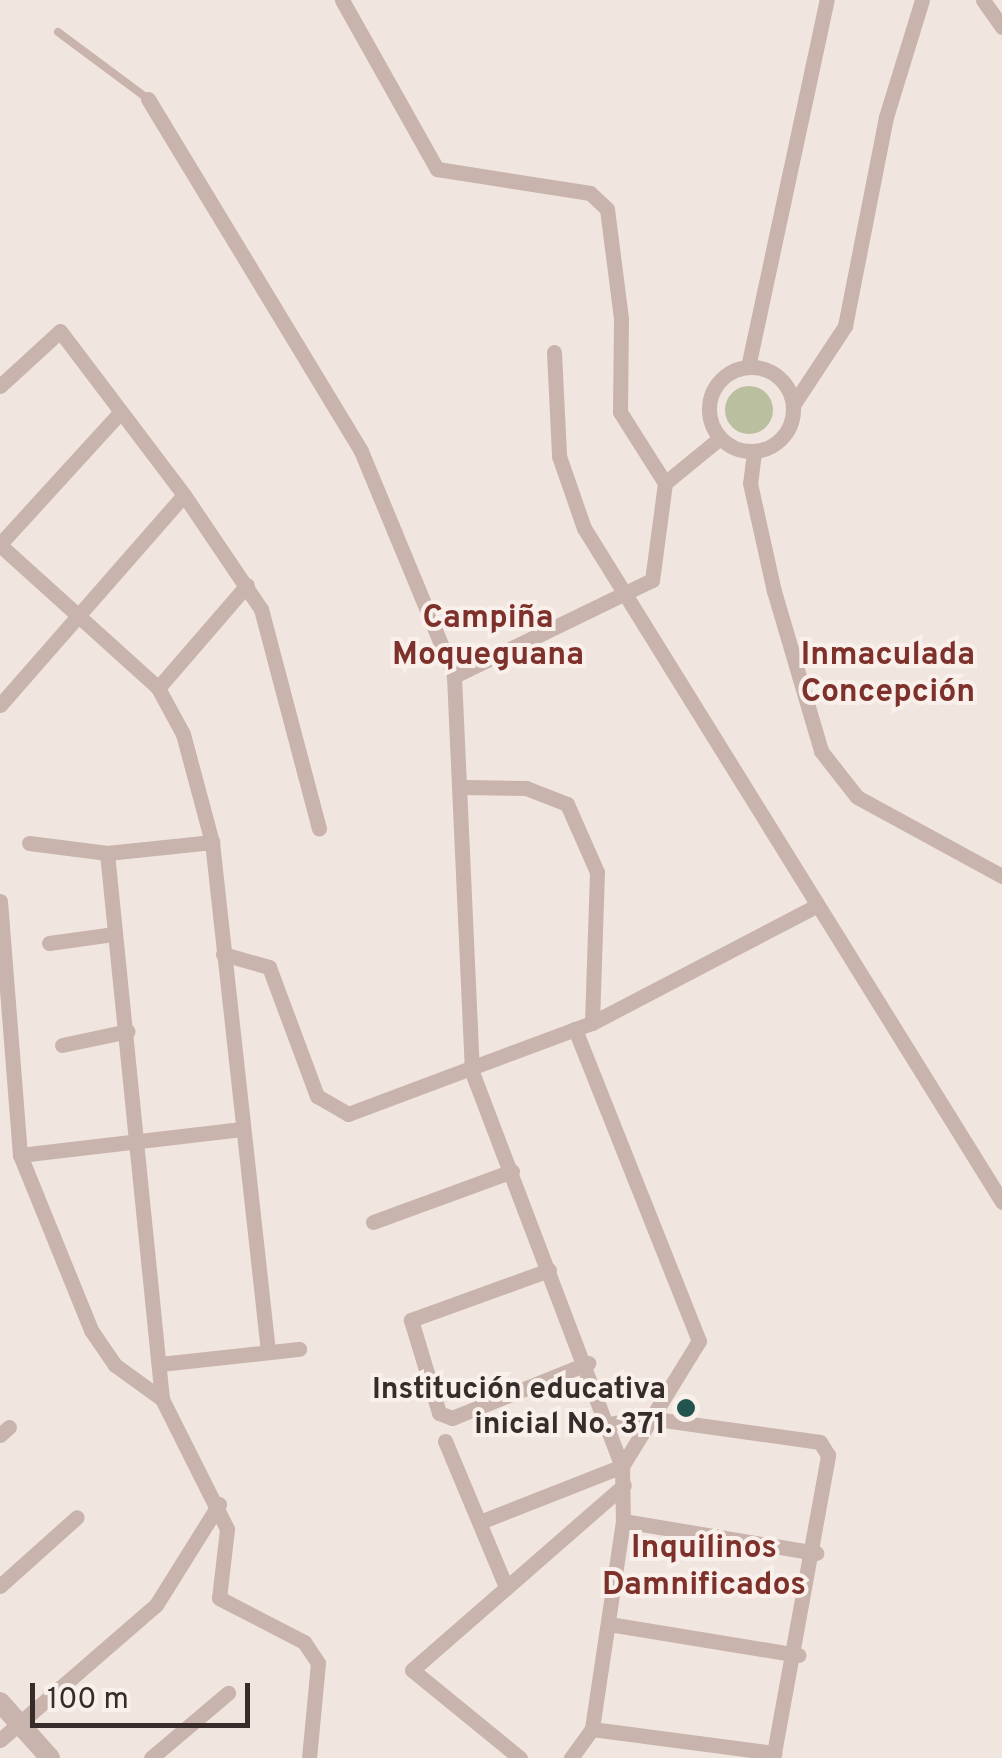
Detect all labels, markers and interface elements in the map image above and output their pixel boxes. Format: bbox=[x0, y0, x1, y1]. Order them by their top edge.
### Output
district label: Campiña Moqueguana bbox=[392, 601, 584, 676]
district label: Inmaculada Concepción bbox=[801, 638, 975, 713]
place label: Institución educativa inicial No. 371 bbox=[372, 1373, 666, 1444]
marker: Institución educativa inicial No. 371 bbox=[675, 1397, 697, 1419]
district label: Inquilinos Damnificados bbox=[602, 1531, 806, 1606]
scale bar bbox=[35, 1663, 255, 1725]
text: 100 m bbox=[47, 1682, 129, 1719]

